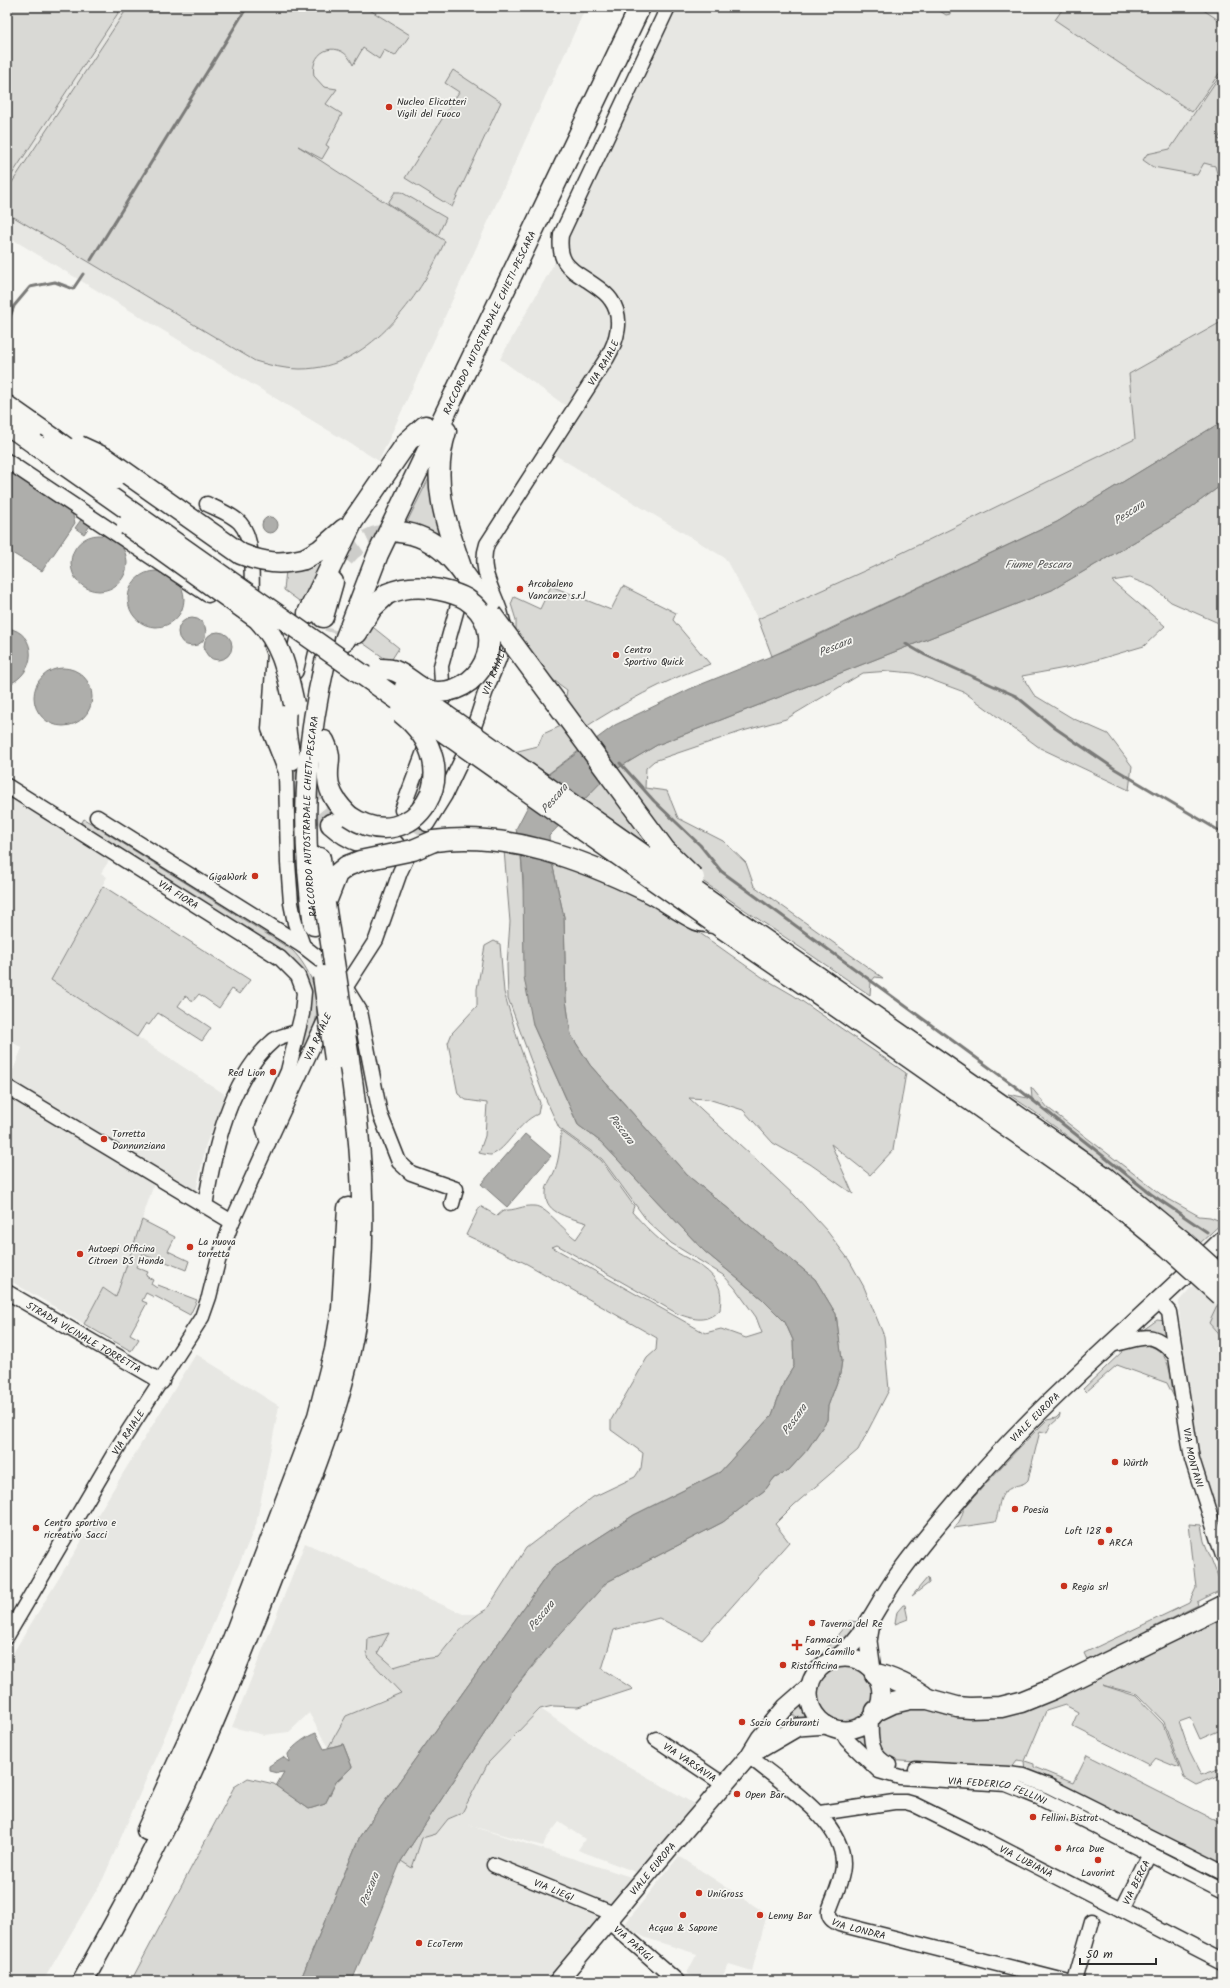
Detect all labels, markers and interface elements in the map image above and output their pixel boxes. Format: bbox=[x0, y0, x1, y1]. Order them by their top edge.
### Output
place label: Nucleo Elicotteri Vigili del Fuoco bbox=[397, 94, 467, 122]
marker: Nucleo Elicotteri Vigili del Fuoco bbox=[384, 102, 394, 112]
street label: RACCORDO AUTOSTRADALE CHIETI-PESCARA bbox=[439, 228, 541, 417]
street label: VIA RAIALE bbox=[584, 337, 624, 389]
water label: Pescara bbox=[1110, 495, 1150, 530]
water label: Fiume Pescara bbox=[1005, 556, 1072, 574]
place label: Arcobaleno Vancanze s.r.l bbox=[528, 576, 586, 604]
marker: Arcobaleno Vancanze s.r.l bbox=[515, 584, 525, 594]
water label: Pescara bbox=[816, 632, 855, 662]
place label: Centro Sportivo Quick bbox=[624, 642, 684, 670]
street label: VIA RAIALE bbox=[478, 644, 512, 697]
marker: Centro Sportivo Quick bbox=[611, 650, 621, 660]
street label: RACCORDO AUTOSTRADALE CHIETI-PESCARA bbox=[299, 715, 323, 918]
water label: Pescara bbox=[537, 779, 573, 818]
place label: GigaWork bbox=[209, 869, 247, 885]
marker: GigaWork bbox=[250, 871, 260, 881]
street label: VIA FIORA bbox=[155, 876, 202, 914]
street label: VIA RAIALE bbox=[300, 1009, 337, 1063]
place label: Red Lion bbox=[228, 1065, 265, 1081]
marker: Red Lion bbox=[268, 1067, 278, 1077]
water label: Pescara bbox=[604, 1110, 639, 1149]
place label: Torretta Dannunziana bbox=[112, 1126, 166, 1154]
marker: Torretta Dannunziana bbox=[99, 1134, 109, 1144]
place label: La nuova torretta bbox=[198, 1234, 236, 1262]
place label: Autoepi Officina Citroen DS Honda bbox=[88, 1241, 164, 1269]
marker: La nuova torretta bbox=[185, 1242, 195, 1252]
marker: Autoepi Officina Citroen DS Honda bbox=[75, 1249, 85, 1259]
street label: STRADA VICINALE TORRETTA bbox=[23, 1298, 144, 1377]
street label: VIALE EUROPA bbox=[1007, 1389, 1064, 1446]
water label: Pescara bbox=[777, 1400, 813, 1439]
street label: VIA RAIALE bbox=[108, 1406, 150, 1458]
street label: VIA MONTANI bbox=[1178, 1427, 1208, 1490]
place label: Würth bbox=[1123, 1455, 1148, 1471]
marker: Würth bbox=[1110, 1457, 1120, 1467]
place label: Poesia bbox=[1023, 1502, 1049, 1518]
marker: Poesia bbox=[1010, 1504, 1020, 1514]
place label: Centro sportivo e ricreativo Sacci bbox=[44, 1515, 116, 1543]
marker: Centro sportivo e ricreativo Sacci bbox=[31, 1523, 41, 1533]
place label: Loft 128 bbox=[1064, 1523, 1102, 1539]
marker: Loft 128 bbox=[1104, 1525, 1114, 1535]
place label: ARCA bbox=[1109, 1535, 1133, 1551]
marker: ARCA bbox=[1096, 1537, 1106, 1547]
place label: Regia srl bbox=[1072, 1579, 1109, 1595]
marker: Regia srl bbox=[1059, 1581, 1069, 1591]
water label: Pescara bbox=[524, 1596, 560, 1635]
place label: Taverna del Re bbox=[820, 1616, 883, 1632]
marker: Taverna del Re bbox=[807, 1618, 817, 1628]
place label: Farmacia San Camillo bbox=[805, 1632, 855, 1660]
marker: Farmacia San Camillo bbox=[792, 1640, 802, 1650]
place label: Ristofficina bbox=[791, 1658, 838, 1674]
marker: Ristofficina bbox=[778, 1660, 788, 1670]
place label: Sozio Carburanti bbox=[750, 1715, 819, 1731]
marker: Sozio Carburanti bbox=[737, 1717, 747, 1727]
street label: VIA VARSAVIA bbox=[659, 1739, 720, 1787]
street label: VIA FEDERICO FELLINI bbox=[947, 1773, 1050, 1809]
place label: Open Bar bbox=[745, 1787, 785, 1803]
marker: Open Bar bbox=[732, 1789, 742, 1799]
place label: Fellini Bistrot bbox=[1041, 1810, 1098, 1826]
marker: Fellini Bistrot bbox=[1028, 1812, 1038, 1822]
street label: VIALE EUROPA bbox=[626, 1839, 680, 1899]
street label: VIA LUBIANA bbox=[996, 1841, 1056, 1882]
place label: Arca Due bbox=[1066, 1841, 1105, 1857]
marker: Arca Due bbox=[1053, 1843, 1063, 1853]
marker: Lavorint bbox=[1093, 1855, 1103, 1865]
street label: VIA BERCA bbox=[1119, 1857, 1155, 1908]
place label: Lavorint bbox=[1081, 1865, 1115, 1881]
water label: Pescara bbox=[355, 1869, 385, 1909]
street label: VIA LIEGI bbox=[531, 1875, 576, 1906]
place label: UniGross bbox=[707, 1886, 744, 1902]
marker: UniGross bbox=[694, 1888, 704, 1898]
place label: Lenny Bar bbox=[768, 1908, 812, 1924]
marker: Acqua & Sapone bbox=[678, 1910, 688, 1920]
marker: Lenny Bar bbox=[755, 1910, 765, 1920]
street label: VIA LONDRA bbox=[828, 1914, 887, 1944]
place label: Acqua & Sapone bbox=[649, 1920, 718, 1936]
street label: VIA PARIGI bbox=[610, 1922, 656, 1966]
place label: EcoTerm bbox=[427, 1936, 463, 1952]
marker: EcoTerm bbox=[414, 1938, 424, 1948]
scale bar bbox=[1080, 1940, 1156, 1966]
text: 50 m bbox=[1086, 1945, 1113, 1964]

